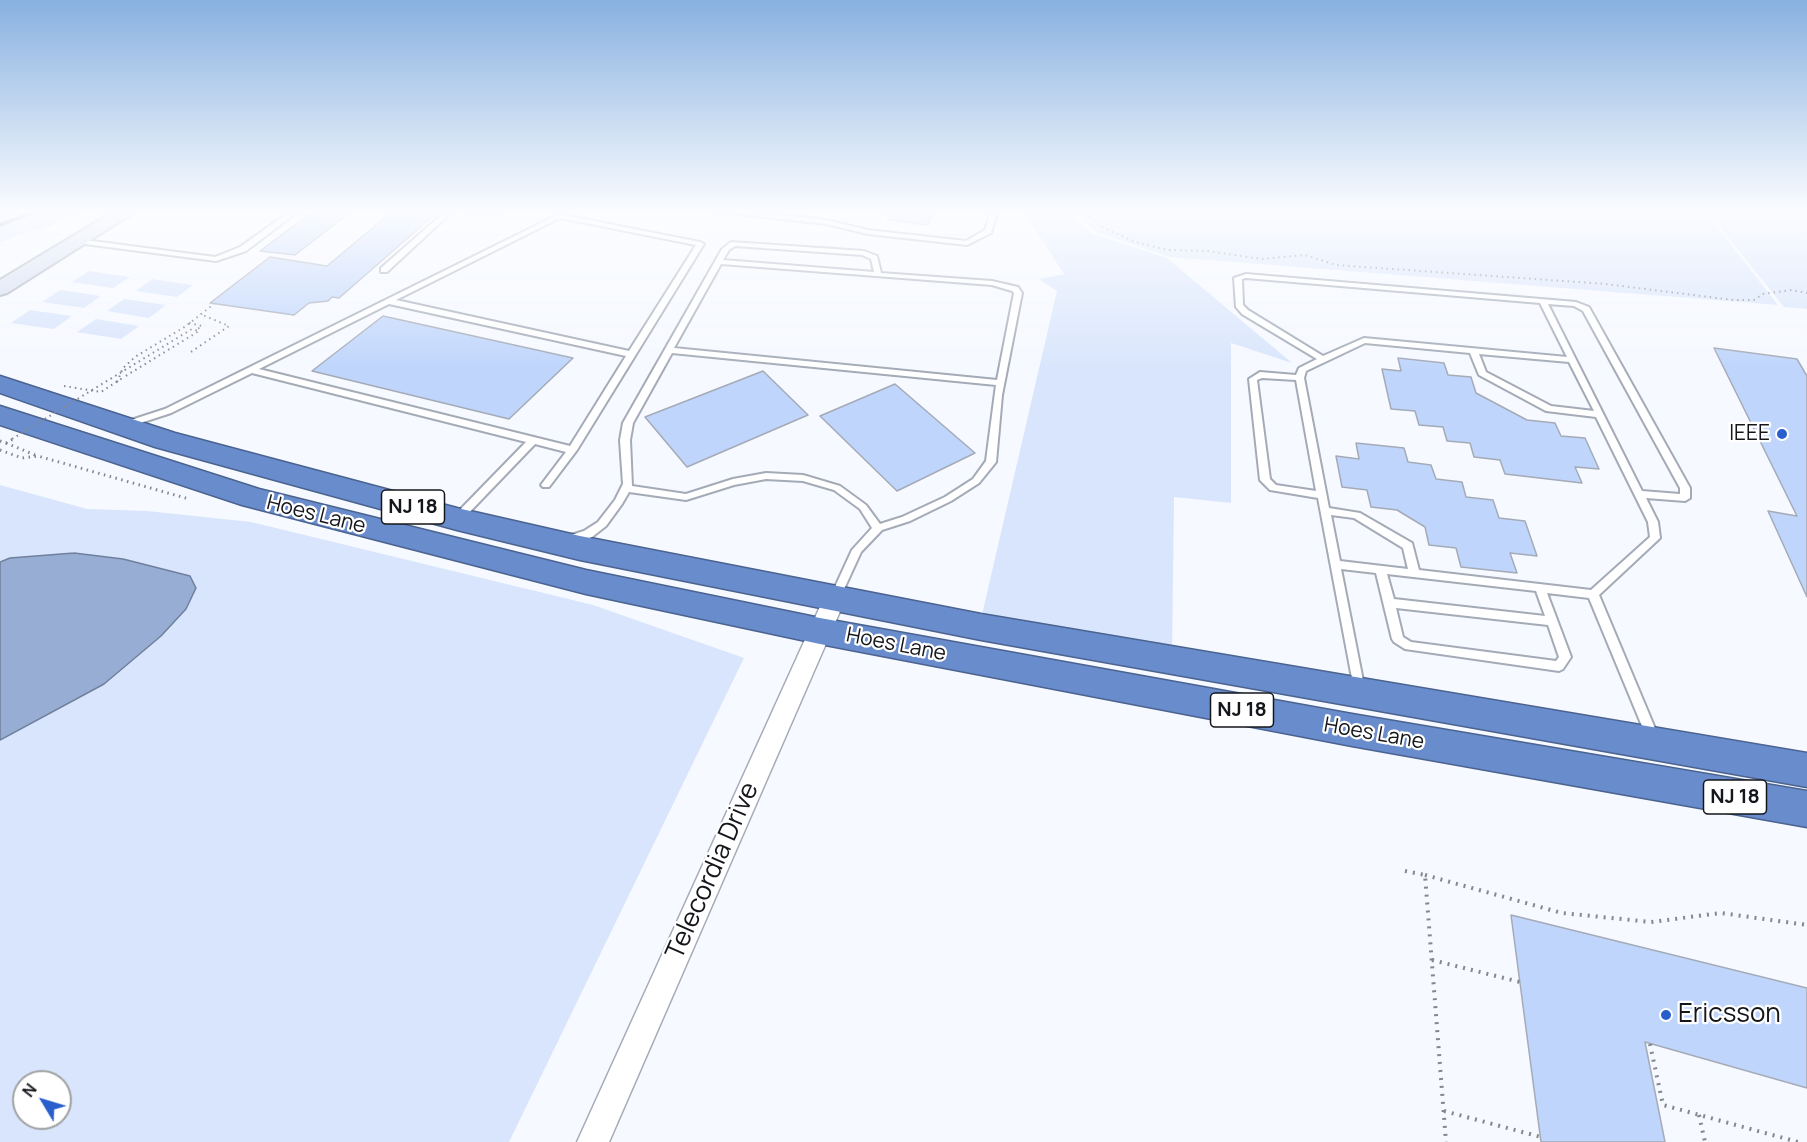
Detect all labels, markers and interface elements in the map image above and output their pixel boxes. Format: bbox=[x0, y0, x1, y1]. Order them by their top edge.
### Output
place label: IEEE bbox=[1729, 421, 1770, 447]
marker: IEEE bbox=[1775, 427, 1789, 441]
road number: NJ 18 bbox=[382, 490, 444, 524]
street label: Hoes Lane bbox=[264, 491, 368, 539]
street label: Hoes Lane bbox=[844, 623, 948, 667]
road number: NJ 18 bbox=[1210, 693, 1274, 727]
street label: Hoes Lane bbox=[1322, 713, 1426, 755]
street label: Telecordia Drive bbox=[660, 778, 766, 964]
road number: NJ 18 bbox=[1704, 780, 1766, 814]
place label: Ericsson bbox=[1678, 999, 1781, 1031]
marker: Ericsson bbox=[1659, 1008, 1673, 1022]
north arrow bbox=[12, 1070, 72, 1130]
text: N bbox=[17, 1079, 42, 1101]

